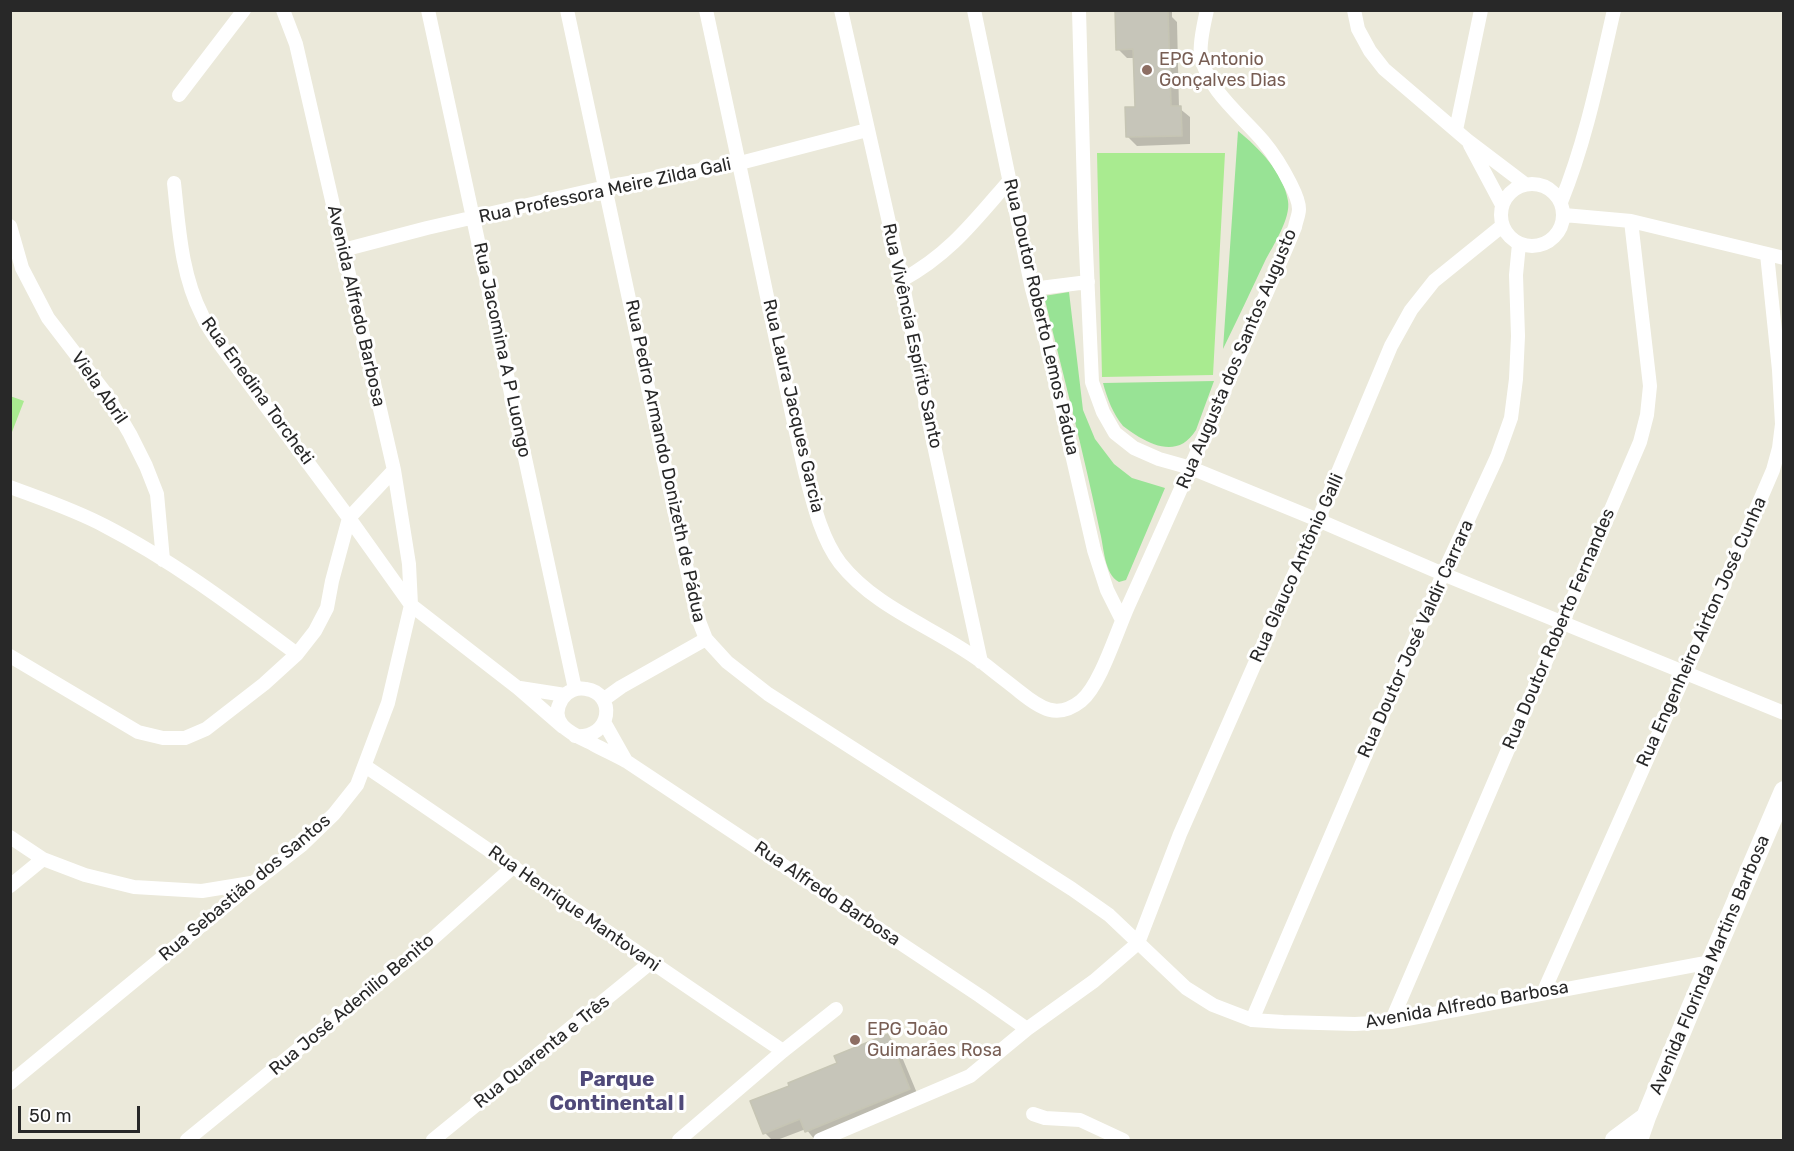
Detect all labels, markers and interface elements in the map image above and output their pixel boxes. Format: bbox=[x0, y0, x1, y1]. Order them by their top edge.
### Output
place label: EPG Antonio Gonçalves Dias bbox=[1159, 49, 1286, 92]
marker: EPG Antonio Gonçalves Dias bbox=[1140, 63, 1154, 77]
street label: Rua Professora Meire Zilda Gali bbox=[477, 154, 733, 228]
street label: Rua Doutor Roberto Lemos Pádua bbox=[999, 177, 1083, 457]
street label: Avenida Alfredo Barbosa bbox=[322, 203, 390, 409]
street label: Rua Vivência Espírito Santo bbox=[878, 221, 946, 451]
street label: Rua Augusta dos Santos Augusto bbox=[1172, 226, 1302, 492]
street label: Rua Jacomina A P Luongo bbox=[469, 240, 535, 460]
street label: Rua Laura Jacques Garcia bbox=[758, 297, 828, 515]
street label: Rua Pedro Armando Donizeth de Pádua bbox=[620, 298, 710, 624]
street label: Rua Enedina Torcheti bbox=[196, 313, 318, 469]
street label: Viela Abril bbox=[66, 348, 132, 428]
street label: Rua Glauco Antônio Galli bbox=[1246, 470, 1348, 666]
street label: Rua Engenheiro Airton José Cunha bbox=[1632, 494, 1772, 770]
street label: Rua Doutor Roberto Fernandes bbox=[1498, 505, 1620, 753]
street label: Rua Doutor José Valdir Carrara bbox=[1354, 517, 1478, 761]
street label: Rua Sebastião dos Santos bbox=[155, 810, 335, 966]
street label: Avenida Florinda Martins Barbosa bbox=[1645, 832, 1775, 1098]
street label: Rua Alfredo Barbosa bbox=[750, 837, 904, 951]
street label: Rua Henrique Mantovani bbox=[484, 841, 664, 977]
street label: Rua José Adenilio Benito bbox=[265, 930, 439, 1080]
street label: Avenida Alfredo Barbosa bbox=[1364, 976, 1570, 1034]
street label: Rua Quarenta e Três bbox=[470, 991, 614, 1113]
place label: EPG João Guimarães Rosa bbox=[867, 1019, 1002, 1062]
marker: EPG João Guimarães Rosa bbox=[848, 1033, 862, 1047]
district label: Parque Continental I bbox=[549, 1067, 685, 1117]
scale bar bbox=[21, 1094, 142, 1132]
text: 50 m bbox=[29, 1105, 72, 1127]

